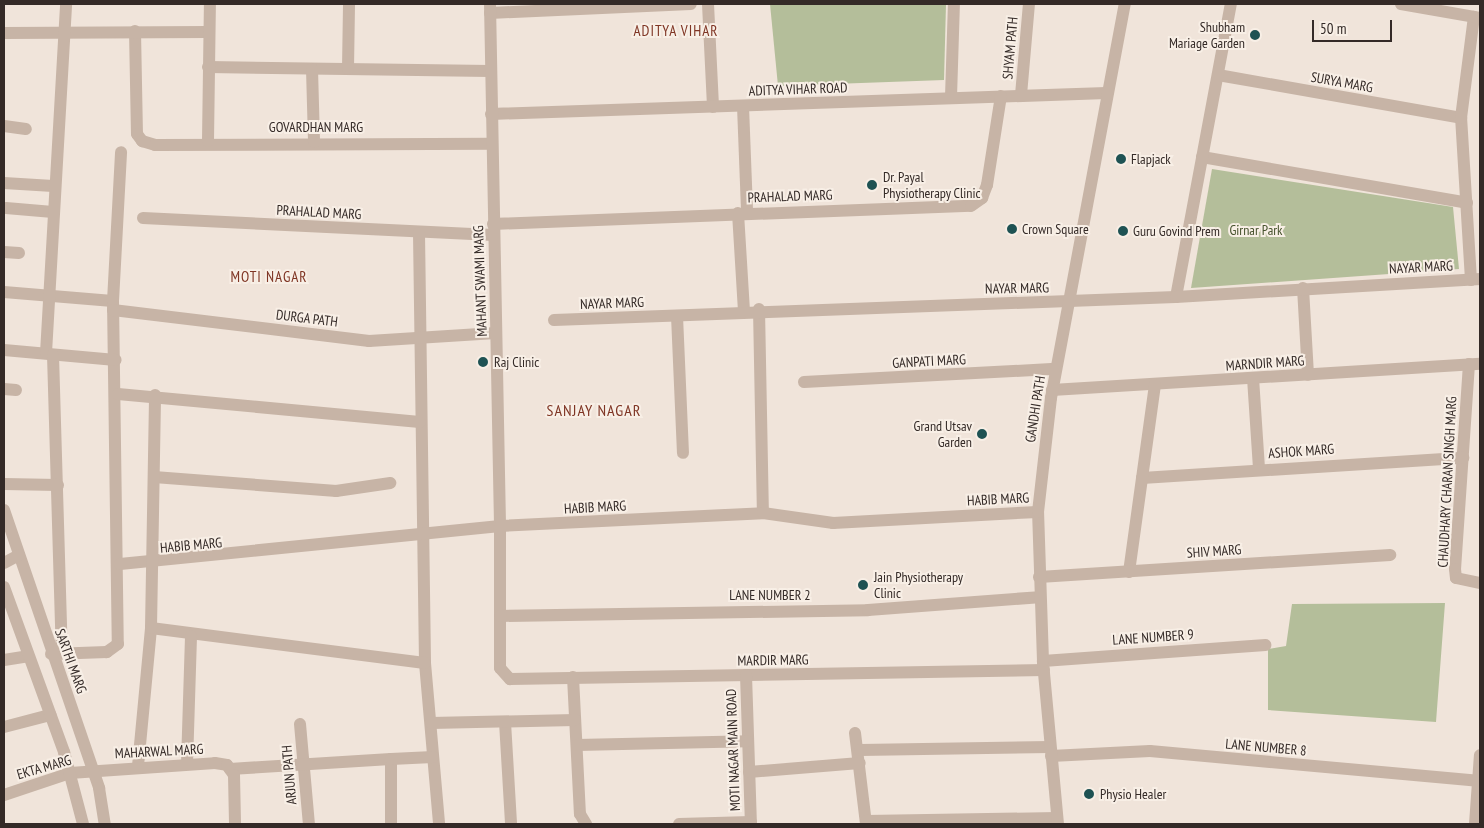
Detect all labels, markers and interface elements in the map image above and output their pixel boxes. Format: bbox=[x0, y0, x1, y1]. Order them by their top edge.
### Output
scale bar bbox=[1314, 10, 1394, 42]
street label: SHYAM PATH bbox=[999, 16, 1021, 80]
place label: Shubham Mariage Garden bbox=[1169, 19, 1245, 52]
text: 50 m bbox=[1320, 19, 1346, 38]
district label: ADITYA VIHAR bbox=[632, 22, 720, 40]
marker: Shubham Mariage Garden bbox=[1249, 29, 1261, 41]
street label: SURYA MARG bbox=[1309, 68, 1375, 96]
street label: ADITYA VIHAR ROAD bbox=[748, 79, 848, 99]
street label: GOVARDHAN MARG bbox=[269, 119, 363, 135]
place label: Flapjack bbox=[1131, 151, 1171, 167]
marker: Flapjack bbox=[1115, 153, 1127, 165]
place label: Dr. Payal Physiotherapy Clinic bbox=[883, 169, 981, 202]
marker: Dr. Payal Physiotherapy Clinic bbox=[865, 178, 879, 192]
street label: PRAHALAD MARG bbox=[747, 186, 833, 206]
street label: PRAHALAD MARG bbox=[276, 201, 362, 223]
place label: Crown Square bbox=[1022, 221, 1089, 237]
park label: Girnar Park bbox=[1229, 222, 1283, 238]
marker: Crown Square bbox=[1006, 223, 1018, 235]
place label: Guru Govind Prem bbox=[1133, 223, 1220, 239]
street label: MAHANT SWAMI MARG bbox=[470, 225, 490, 337]
marker: Guru Govind Prem bbox=[1117, 225, 1129, 237]
street label: NAYAR MARG bbox=[1389, 257, 1453, 277]
district label: MOTI NAGAR bbox=[229, 268, 309, 286]
street label: NAYAR MARG bbox=[985, 279, 1049, 297]
street label: NAYAR MARG bbox=[580, 293, 644, 313]
street label: DURGA PATH bbox=[275, 306, 339, 330]
street label: GANPATI MARG bbox=[892, 351, 966, 371]
street label: MARNDIR MARG bbox=[1225, 352, 1305, 374]
place label: Raj Clinic bbox=[494, 354, 539, 370]
marker: Raj Clinic bbox=[476, 355, 490, 369]
street label: GANDHI PATH bbox=[1021, 374, 1049, 444]
street label: CHAUDHARY CHARAN SINGH MARG bbox=[1434, 396, 1460, 568]
district label: SANJAY NAGAR bbox=[545, 400, 643, 420]
place label: Grand Utsav Garden bbox=[914, 418, 972, 451]
marker: Grand Utsav Garden bbox=[976, 428, 988, 440]
street label: ASHOK MARG bbox=[1267, 440, 1335, 462]
street label: HABIB MARG bbox=[966, 489, 1030, 509]
street label: HABIB MARG bbox=[563, 497, 627, 517]
street label: HABIB MARG bbox=[159, 534, 223, 556]
street label: SHIV MARG bbox=[1186, 541, 1242, 561]
place label: Jain Physiotherapy Clinic bbox=[874, 569, 963, 602]
marker: Jain Physiotherapy Clinic bbox=[856, 578, 870, 592]
street label: LANE NUMBER 2 bbox=[729, 587, 811, 603]
street label: SARTHI MARG bbox=[52, 626, 90, 696]
street label: LANE NUMBER 9 bbox=[1112, 626, 1194, 648]
street label: MARDIR MARG bbox=[737, 651, 809, 669]
street label: MOTI NAGAR MAIN ROAD bbox=[722, 688, 744, 812]
street label: LANE NUMBER 8 bbox=[1225, 735, 1307, 759]
street label: MAHARWAL MARG bbox=[114, 740, 204, 762]
street label: ARJUN PATH bbox=[278, 745, 300, 805]
street label: EKTA MARG bbox=[15, 751, 73, 783]
place label: Physio Healer bbox=[1100, 786, 1166, 802]
marker: Physio Healer bbox=[1082, 787, 1096, 801]

